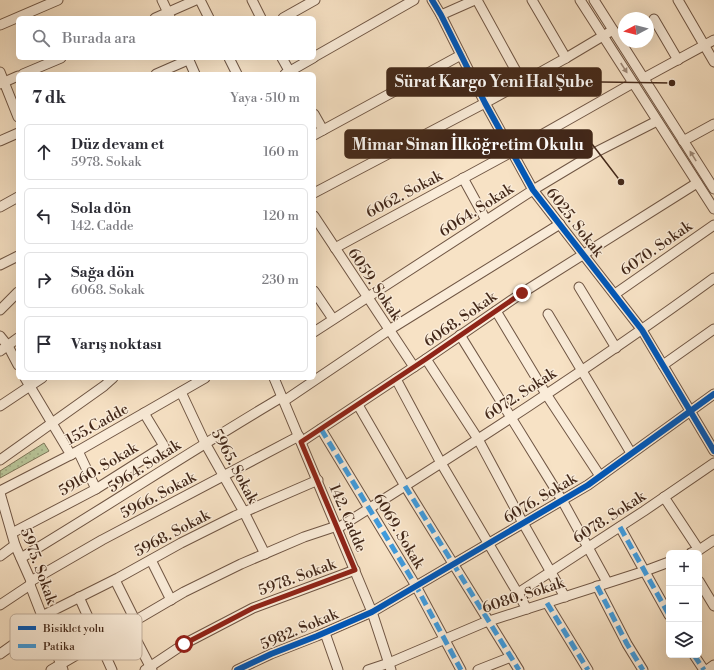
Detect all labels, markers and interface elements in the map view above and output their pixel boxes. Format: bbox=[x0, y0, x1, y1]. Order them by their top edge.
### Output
north arrow bbox=[618, 12, 654, 48]
search box bbox=[16, 16, 316, 60]
icon: search bbox=[30, 27, 52, 49]
text: Burada ara bbox=[62, 29, 136, 48]
one-way arrow bbox=[620, 63, 628, 74]
callout: Sürat Kargo Yeni Hal Şube bbox=[387, 68, 601, 96]
text: Sürat Kargo Yeni Hal Şube bbox=[395, 72, 594, 92]
text: 7 dk bbox=[32, 87, 66, 109]
text: Yaya · 510 m bbox=[230, 90, 300, 106]
callout: Mimar Sinan İlköğretim Okulu bbox=[345, 130, 592, 158]
text: Mimar Sinan İlköğretim Okulu bbox=[352, 133, 584, 155]
text: Düz devam et bbox=[71, 135, 164, 154]
icon: ahead bbox=[33, 141, 55, 163]
text: 160 m bbox=[263, 144, 299, 160]
one-way arrow bbox=[689, 151, 697, 162]
text: 5978. Sokak bbox=[71, 154, 141, 170]
street label: 6062. Sokak bbox=[363, 166, 447, 223]
street label: 6064. Sokak bbox=[436, 179, 518, 241]
street label: 6025. Sokak bbox=[542, 184, 608, 262]
text: Sola dön bbox=[71, 199, 131, 218]
icon: left bbox=[33, 205, 55, 227]
text: 120 m bbox=[263, 208, 299, 224]
street label: 6070. Sokak bbox=[617, 216, 697, 280]
text: 142. Cadde bbox=[71, 218, 134, 234]
street label: 6059. Sokak bbox=[343, 244, 407, 325]
text: Sağa dön bbox=[71, 263, 134, 282]
icon: right bbox=[33, 269, 55, 291]
text: 230 m bbox=[262, 272, 299, 288]
text: 6068. Sokak bbox=[71, 282, 144, 298]
route end bbox=[513, 284, 531, 302]
street label: 6068. Sokak bbox=[420, 287, 501, 351]
icon: arrive bbox=[33, 333, 55, 355]
text: Varış noktası bbox=[71, 335, 162, 354]
street label: 6072. Sokak bbox=[481, 363, 561, 425]
street label: 155.Cadde bbox=[63, 399, 132, 449]
street label: 5965. Sokak bbox=[207, 426, 263, 508]
street label: 5964. Sokak bbox=[104, 435, 185, 497]
street label: 59160. Sokak bbox=[55, 438, 142, 501]
street label: 5966. Sokak bbox=[117, 467, 200, 523]
street label: 6076. Sokak bbox=[500, 468, 581, 528]
street label: 142. Cadde bbox=[325, 481, 370, 555]
street label: 6078. Sokak bbox=[569, 486, 650, 548]
street label: 6069. Sokak bbox=[369, 490, 429, 573]
street label: 5968. Sokak bbox=[131, 505, 214, 561]
street label: 5975. Sokak bbox=[16, 525, 62, 608]
map controls bbox=[666, 550, 702, 658]
button: + bbox=[666, 550, 702, 586]
street label: 5978. Sokak bbox=[256, 554, 340, 600]
street label: 6080. Sokak bbox=[480, 573, 568, 618]
button: − bbox=[666, 586, 702, 622]
street label: 5982. Sokak bbox=[258, 604, 342, 654]
legend bbox=[10, 614, 142, 660]
text: Bisiklet yolu bbox=[42, 622, 105, 636]
button: layers bbox=[666, 622, 702, 658]
route start bbox=[175, 635, 193, 653]
text: Patika bbox=[43, 640, 75, 654]

